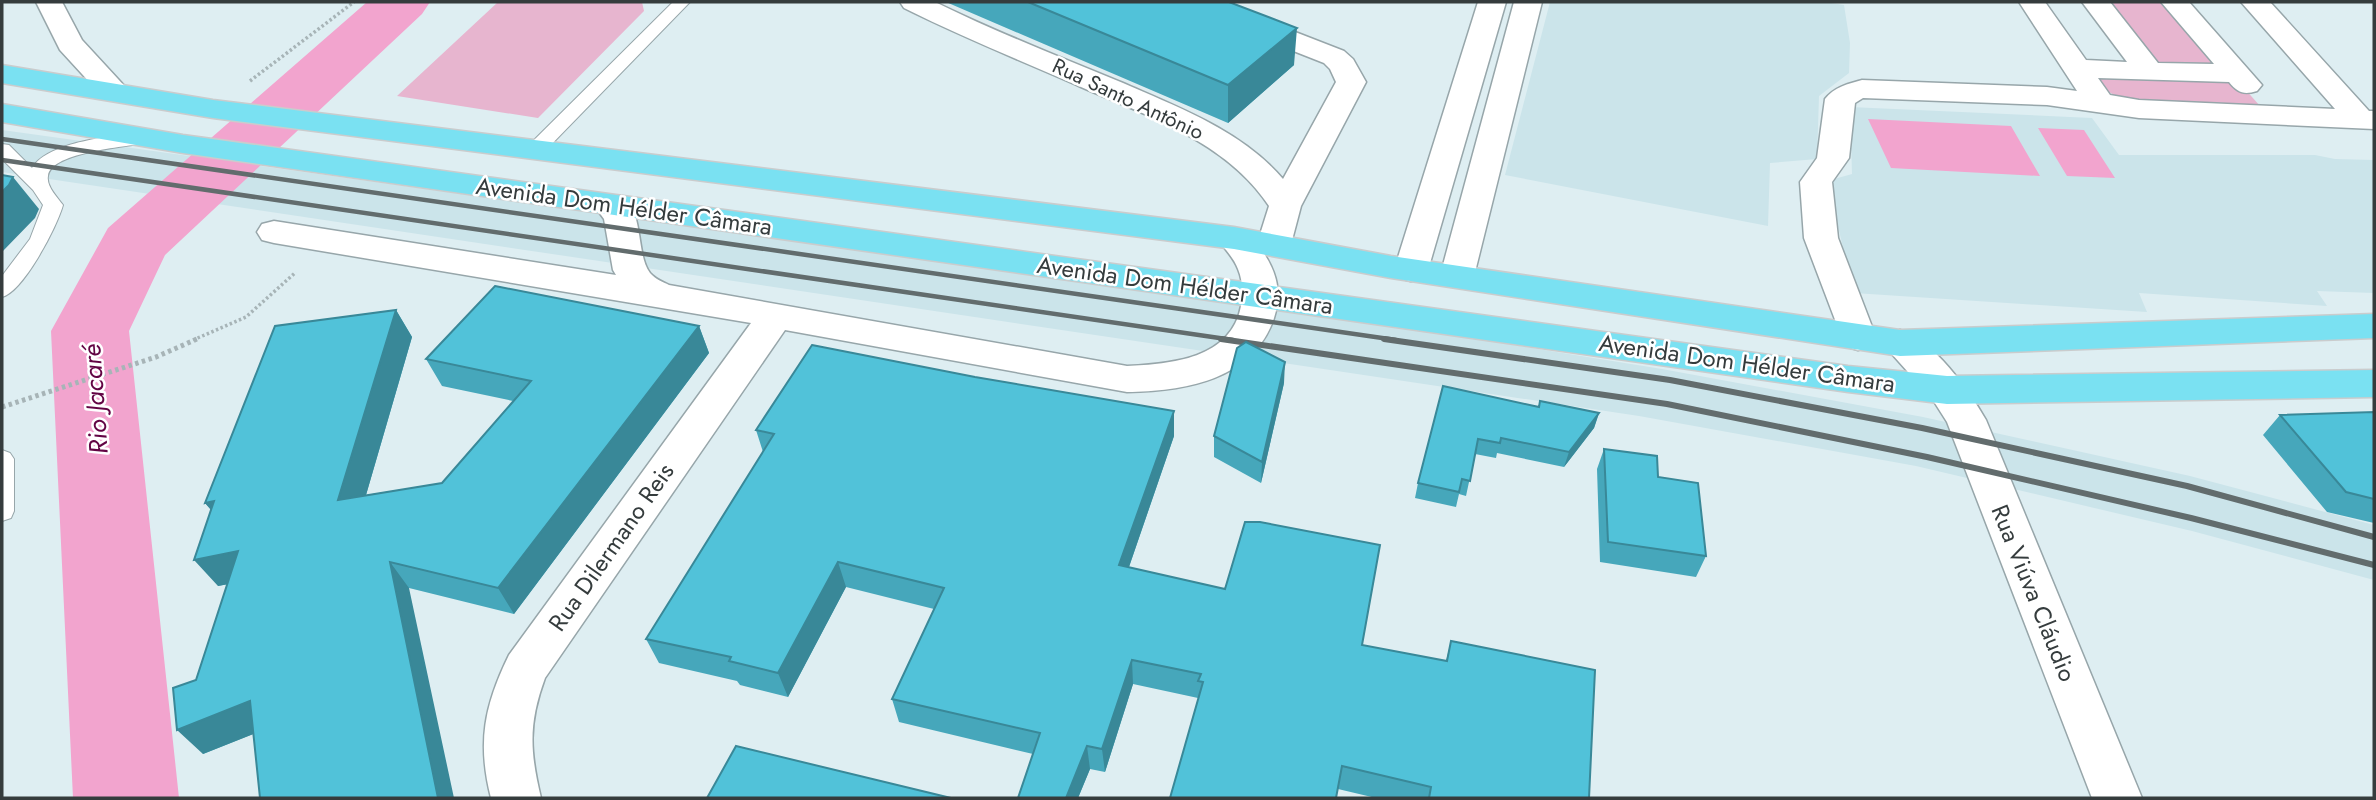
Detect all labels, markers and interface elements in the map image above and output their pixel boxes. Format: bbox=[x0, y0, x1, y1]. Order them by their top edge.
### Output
street label: Rua Santo Antônio bbox=[1047, 51, 1209, 147]
street label: Avenida Dom Hélder Câmara bbox=[474, 168, 774, 244]
street label: Avenida Dom Hélder Câmara bbox=[1035, 247, 1335, 323]
street label: Avenida Dom Hélder Câmara bbox=[1597, 325, 1897, 401]
water label: Rio Jacaré bbox=[72, 342, 118, 455]
street label: Rua Dilermano Reis bbox=[540, 456, 682, 638]
street label: Rua Viúva Cláudio bbox=[1983, 499, 2085, 687]

